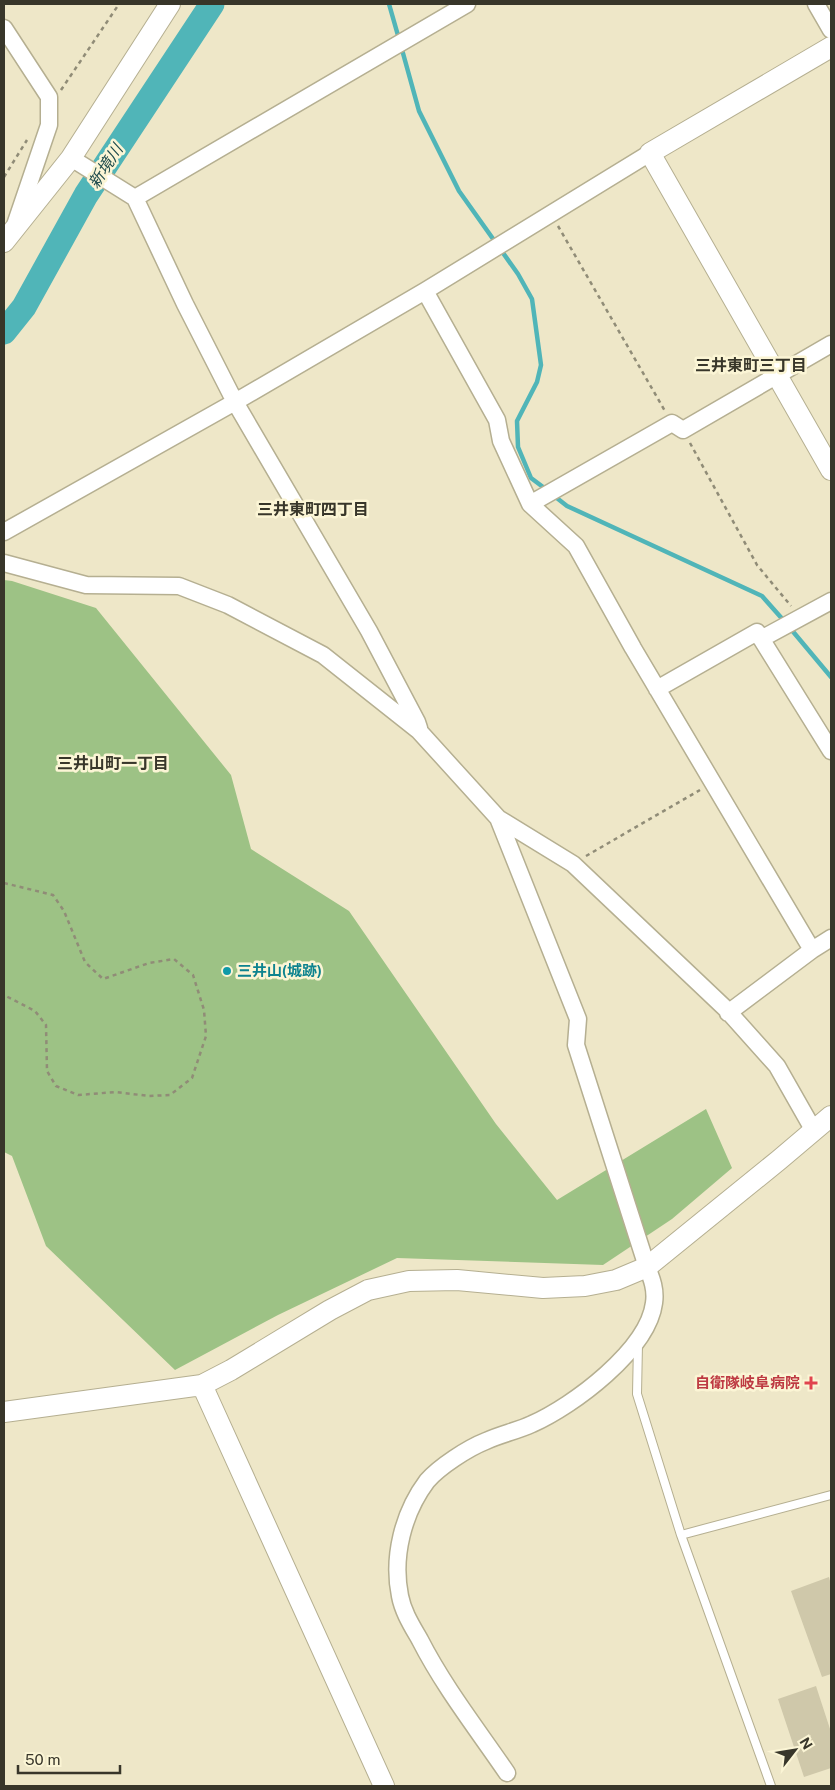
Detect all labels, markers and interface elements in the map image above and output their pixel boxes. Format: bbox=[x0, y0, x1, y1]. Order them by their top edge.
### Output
water label: 新境川 bbox=[84, 139, 128, 192]
district label: 三井東町三丁目 bbox=[695, 356, 807, 375]
district label: 三井東町四丁目 bbox=[257, 500, 369, 519]
district label: 三井山町一丁目 bbox=[57, 754, 169, 773]
place label: 三井山(城跡) bbox=[237, 962, 322, 979]
marker: 三井山(城跡) bbox=[221, 965, 233, 977]
place label: 自衛隊岐阜病院 bbox=[695, 1374, 800, 1391]
marker: 自衛隊岐阜病院 bbox=[804, 1376, 818, 1390]
north arrow bbox=[770, 1725, 820, 1775]
text: N bbox=[796, 1734, 816, 1752]
scale bar bbox=[18, 1742, 120, 1774]
text: 50 m bbox=[25, 1751, 60, 1768]

